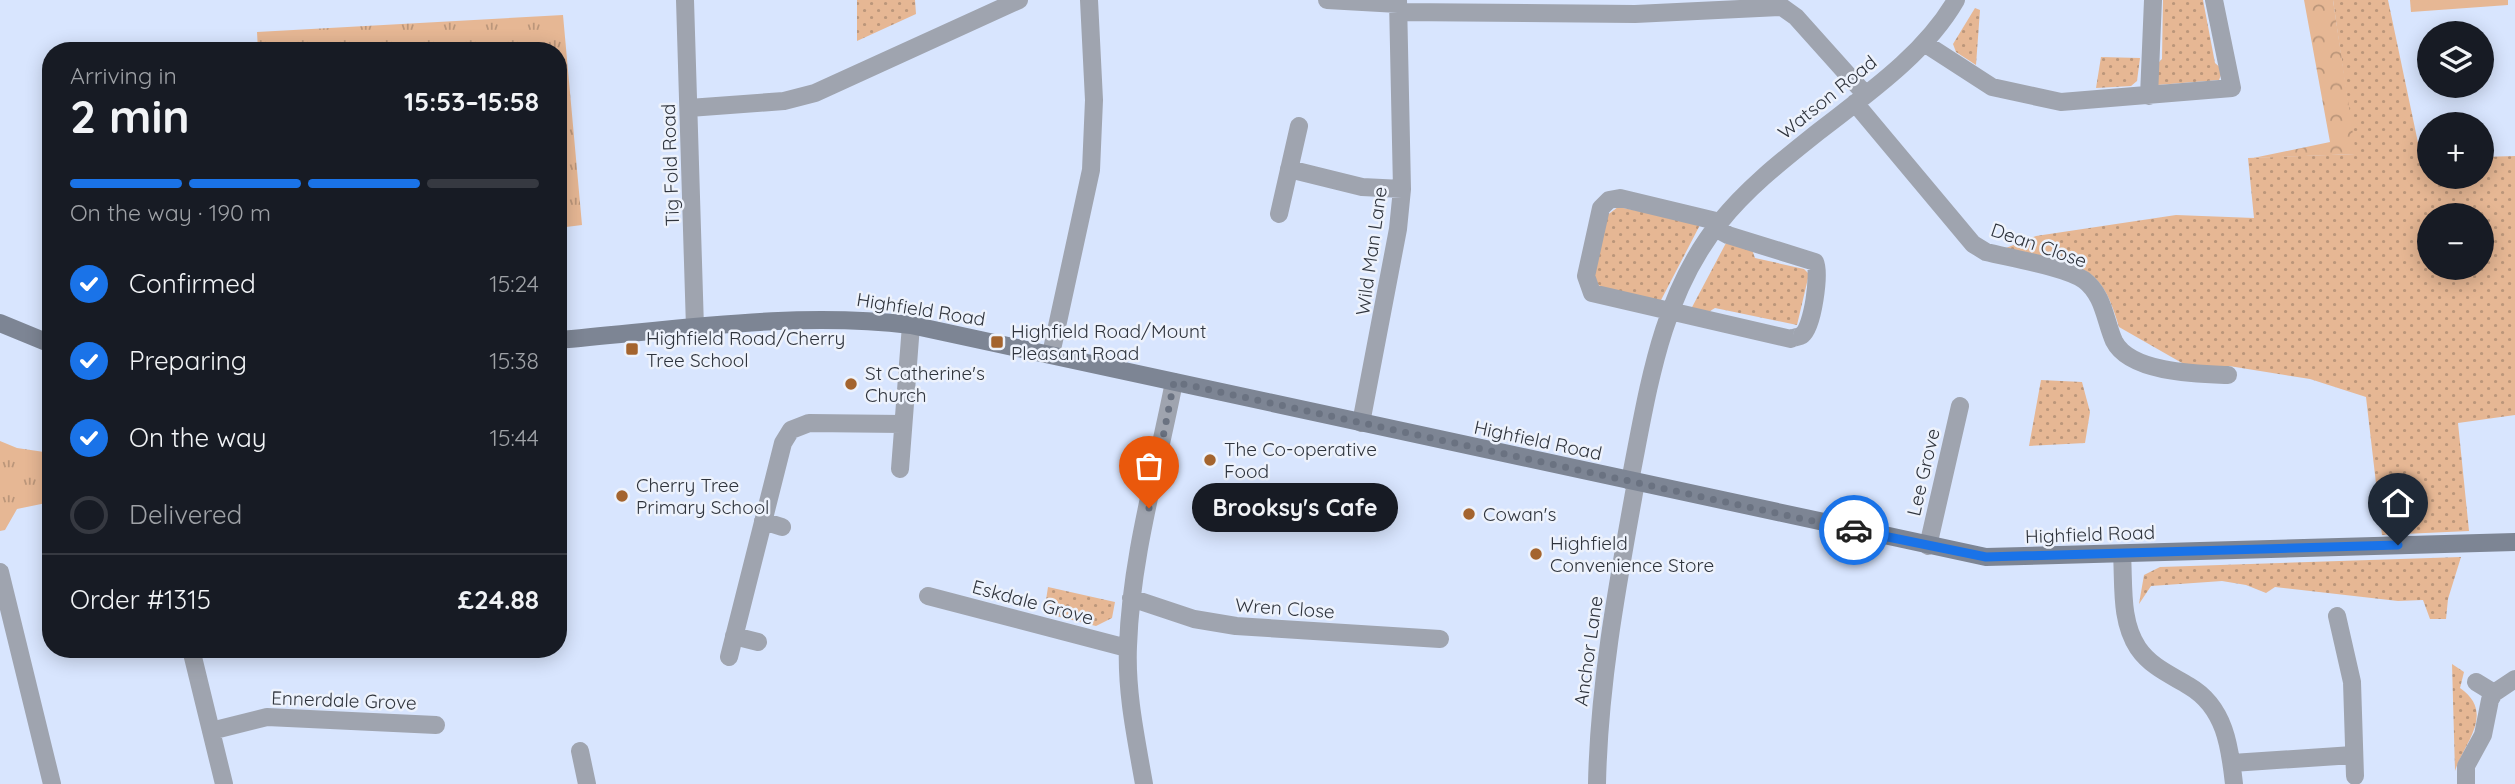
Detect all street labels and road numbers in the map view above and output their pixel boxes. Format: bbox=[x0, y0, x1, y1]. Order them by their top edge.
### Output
street label: Watson Road bbox=[1773, 50, 1881, 144]
street label: Tig Fold Road bbox=[656, 103, 684, 227]
street label: Wild Man Lane bbox=[1350, 185, 1392, 317]
street label: Dean Close bbox=[1988, 217, 2090, 273]
street label: Highfield Road bbox=[855, 287, 987, 331]
street label: Highfield Road bbox=[1472, 415, 1604, 465]
street label: Lee Grove bbox=[1901, 426, 1945, 518]
street label: Highfield Road bbox=[2025, 520, 2155, 548]
street label: Eskdale Grove bbox=[970, 574, 1096, 630]
street label: Wren Close bbox=[1234, 593, 1336, 623]
street label: Anchor Lane bbox=[1568, 594, 1608, 708]
street label: Ennerdale Grove bbox=[271, 685, 417, 715]

